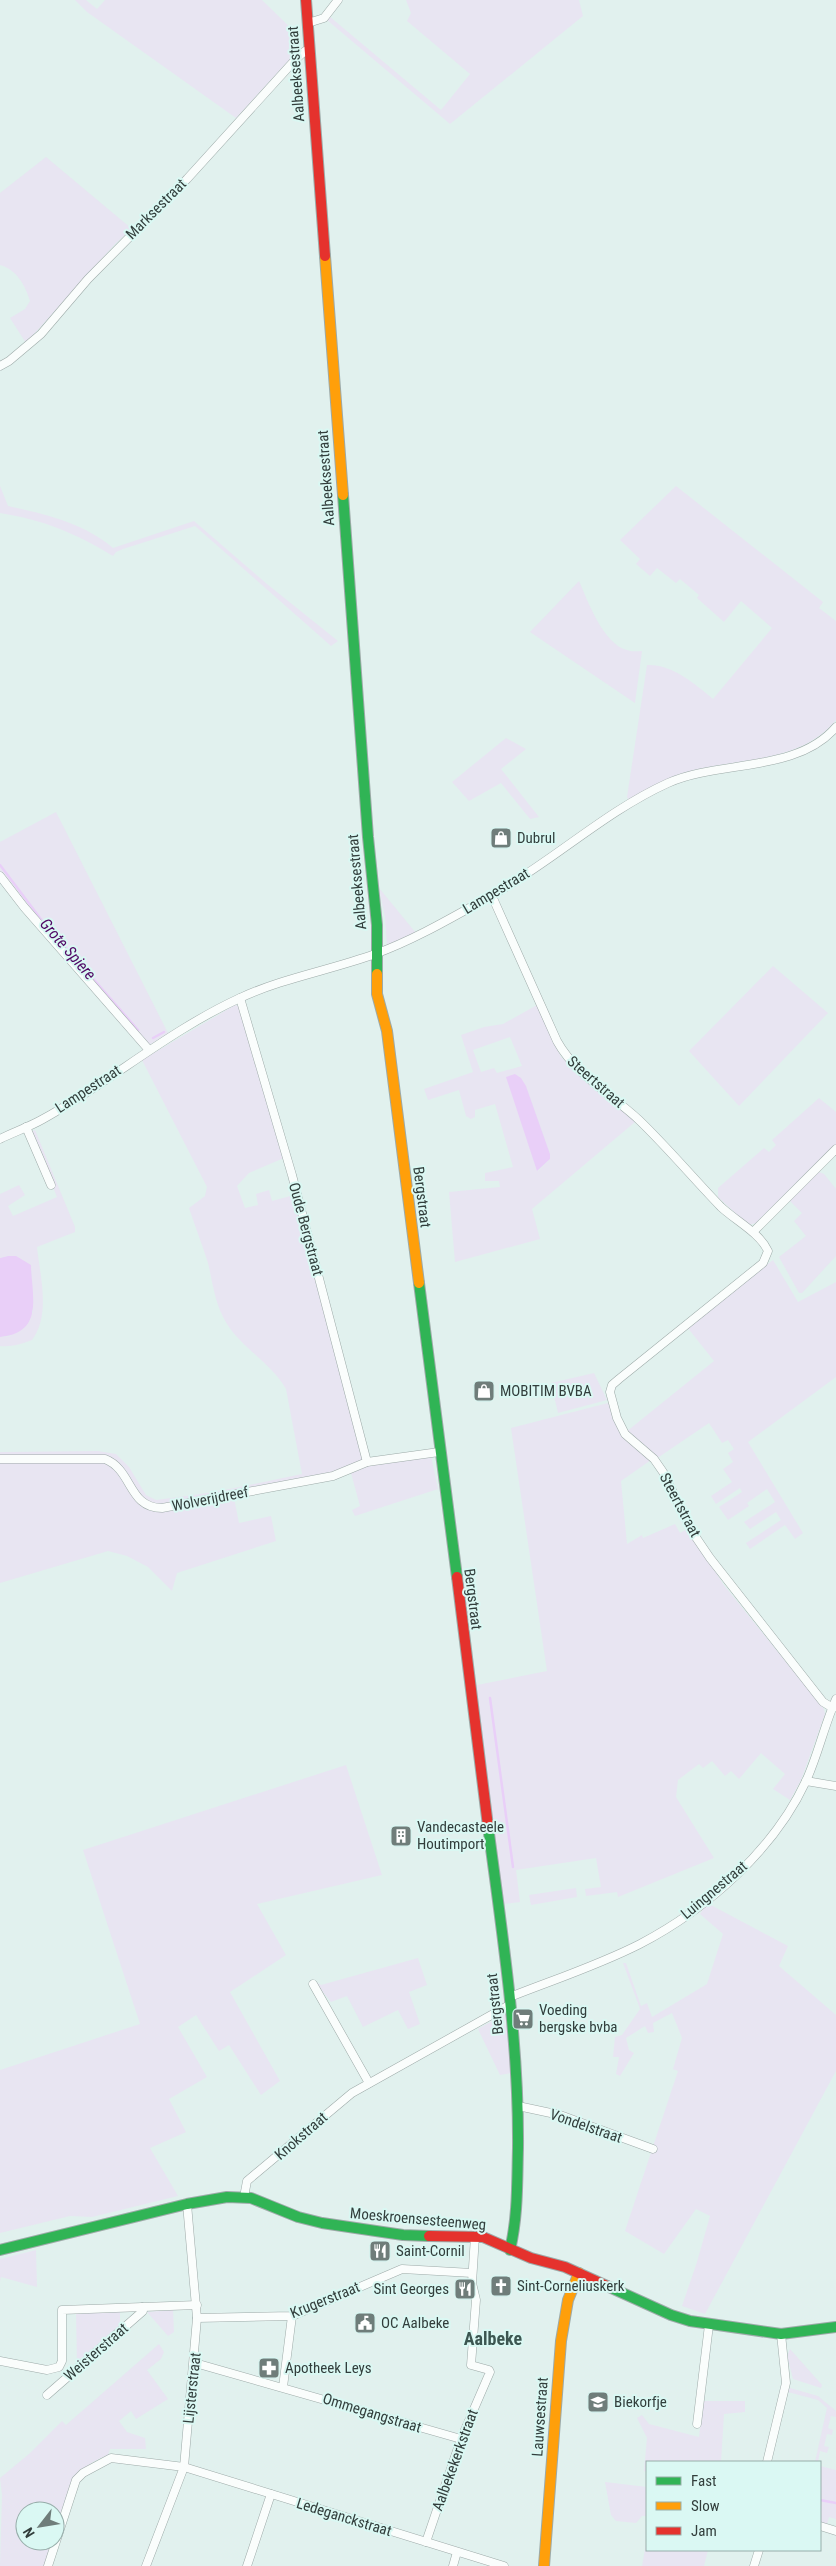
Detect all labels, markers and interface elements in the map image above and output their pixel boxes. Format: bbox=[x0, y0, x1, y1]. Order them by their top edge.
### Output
street label: Aalbeeksestraat bbox=[284, 26, 308, 122]
street label: Marksestraat bbox=[122, 175, 190, 243]
street label: Aalbeeksestraat bbox=[314, 430, 338, 526]
shop icon: Dubrul bbox=[489, 826, 513, 850]
place label: Dubrul bbox=[517, 829, 555, 847]
street label: Aalbeeksestraat bbox=[344, 834, 370, 930]
street label: Lampestraat bbox=[459, 864, 533, 918]
water label: Grote Spiere bbox=[36, 914, 100, 984]
street label: Steertstraat bbox=[564, 1052, 628, 1112]
street label: Lampestraat bbox=[52, 1061, 124, 1117]
street label: Bergstraat bbox=[409, 1165, 435, 1229]
street label: Oude Bergstraat bbox=[285, 1180, 327, 1278]
shop icon: MOBITIM BVBA bbox=[472, 1379, 496, 1403]
place label: MOBITIM BVBA bbox=[500, 1382, 592, 1400]
street label: Steertstraat bbox=[656, 1470, 704, 1540]
street label: Wolverijdreef bbox=[170, 1483, 250, 1515]
street label: Bergstraat bbox=[460, 1567, 486, 1631]
place label: Vandecasteele Houtimport bbox=[417, 1818, 504, 1853]
building icon: Vandecasteele Houtimport bbox=[389, 1824, 413, 1848]
street label: Luingnestraat bbox=[677, 1857, 751, 1923]
street label: Bergstraat bbox=[483, 1973, 507, 2035]
place label: Voeding bergske bvba bbox=[539, 2001, 618, 2036]
supermarket icon: Voeding bergske bvba bbox=[511, 2007, 535, 2031]
street label: Vondelstraat bbox=[548, 2105, 624, 2147]
street label: Knokstraat bbox=[271, 2108, 331, 2164]
street label: Moeskroensesteenweg bbox=[349, 2204, 487, 2234]
restaurant icon: Saint-Cornil bbox=[368, 2239, 392, 2263]
place label: Saint-Cornil bbox=[396, 2242, 465, 2260]
church icon: Sint-Corneliuskerk bbox=[489, 2274, 513, 2298]
restaurant icon: Sint Georges bbox=[453, 2277, 477, 2301]
place label: Sint-Corneliuskerk bbox=[517, 2277, 625, 2295]
street label: Krugerstraat bbox=[288, 2278, 362, 2322]
place label: Sint Georges bbox=[374, 2280, 449, 2298]
public building icon: OC Aalbeke bbox=[353, 2311, 377, 2335]
place label: OC Aalbeke bbox=[381, 2314, 449, 2332]
street label: Weisterstraat bbox=[60, 2319, 132, 2385]
district label: Aalbeke bbox=[464, 2328, 523, 2349]
street label: Lijsterstraat bbox=[179, 2352, 205, 2424]
pharmacy icon: Apotheek Leys bbox=[257, 2356, 281, 2380]
place label: Apotheek Leys bbox=[285, 2359, 372, 2377]
street label: Lauwsestraat bbox=[528, 2377, 552, 2457]
street label: Ommegangstraat bbox=[320, 2389, 424, 2437]
school or university icon: Biekorfje bbox=[586, 2390, 610, 2414]
place label: Biekorfje bbox=[614, 2393, 667, 2411]
street label: Aalbekekerkstraat bbox=[428, 2407, 482, 2513]
legend bbox=[646, 2461, 821, 2551]
text: Fast bbox=[691, 2472, 716, 2490]
street label: Ledeganckstraat bbox=[294, 2494, 394, 2540]
text: Slow bbox=[691, 2497, 720, 2515]
north arrow bbox=[15, 2501, 65, 2551]
text: Jam bbox=[691, 2522, 717, 2540]
text: N bbox=[20, 2525, 38, 2540]

